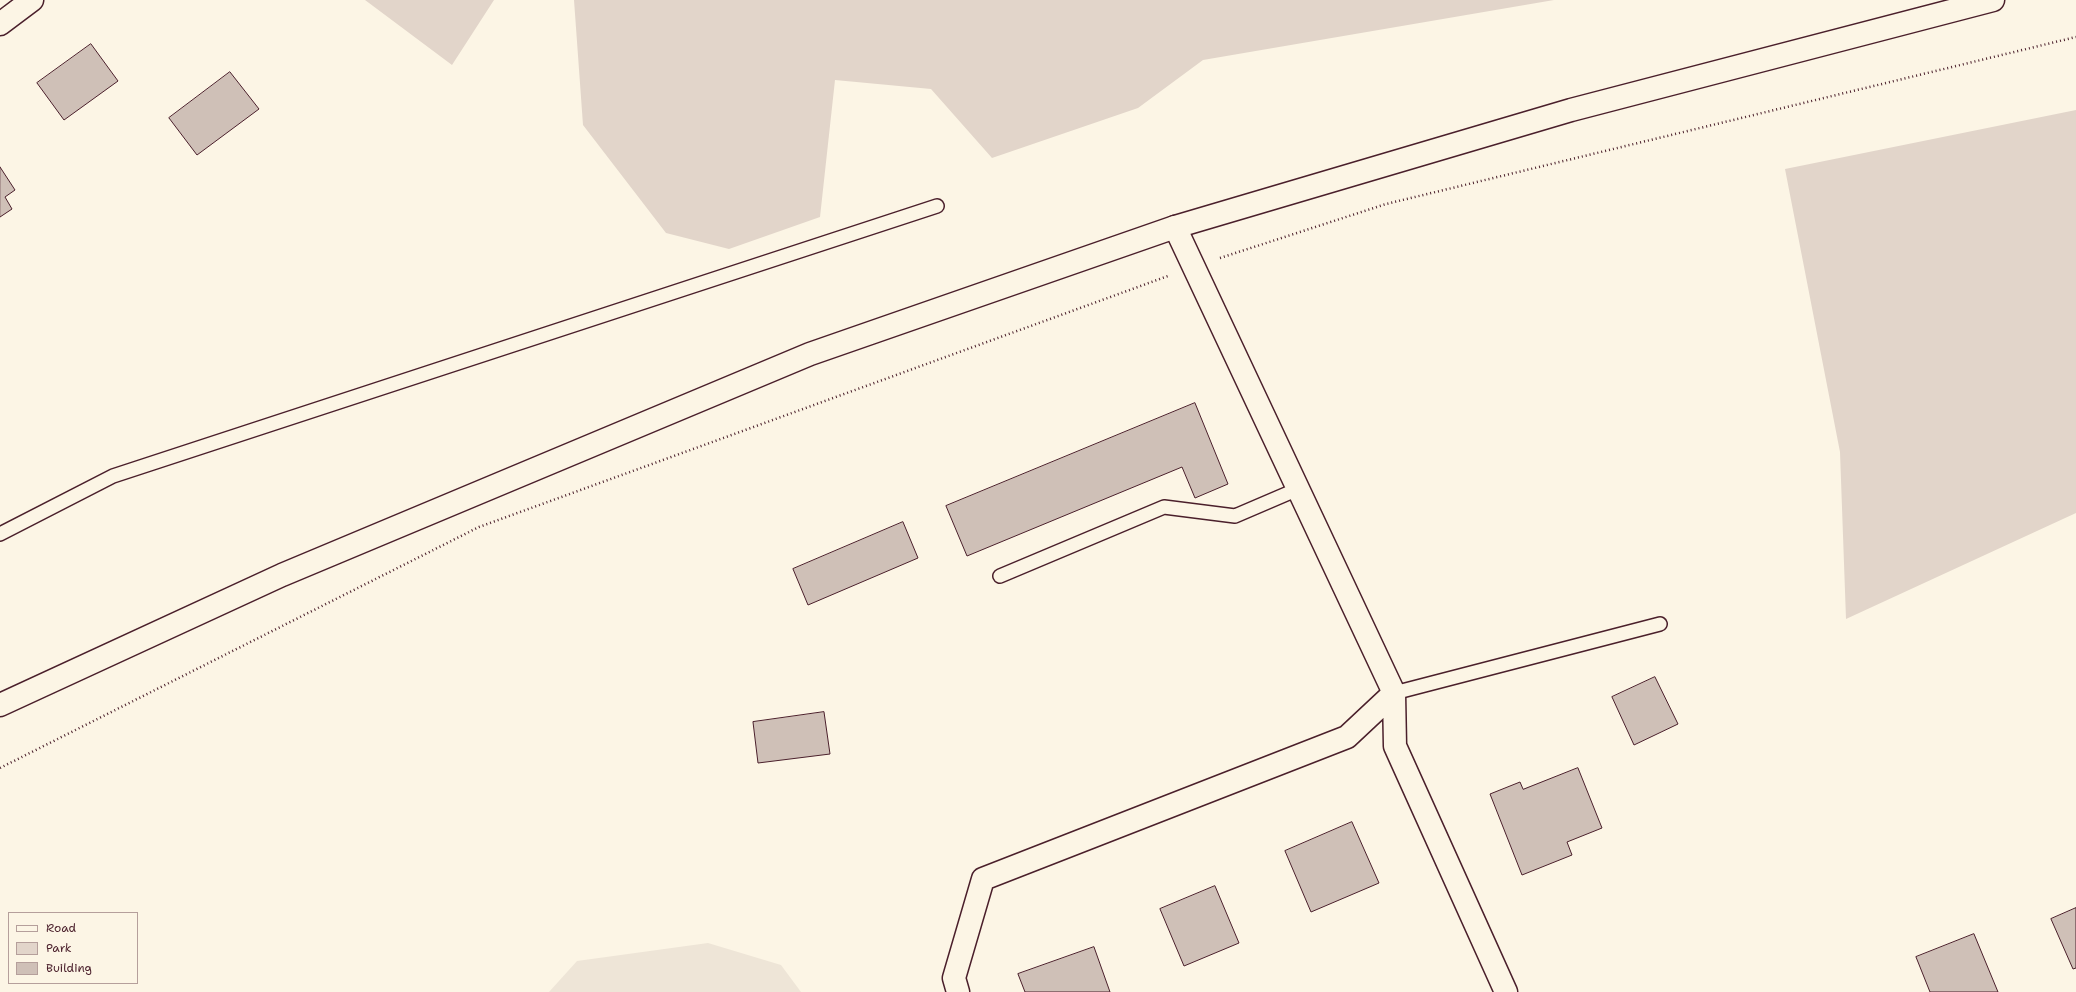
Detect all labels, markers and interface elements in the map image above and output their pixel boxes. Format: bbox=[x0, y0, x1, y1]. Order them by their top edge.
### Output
legend bbox=[8, 912, 138, 984]
text: Road bbox=[46, 920, 76, 936]
text: Park bbox=[46, 940, 72, 956]
text: Building bbox=[46, 960, 92, 976]

